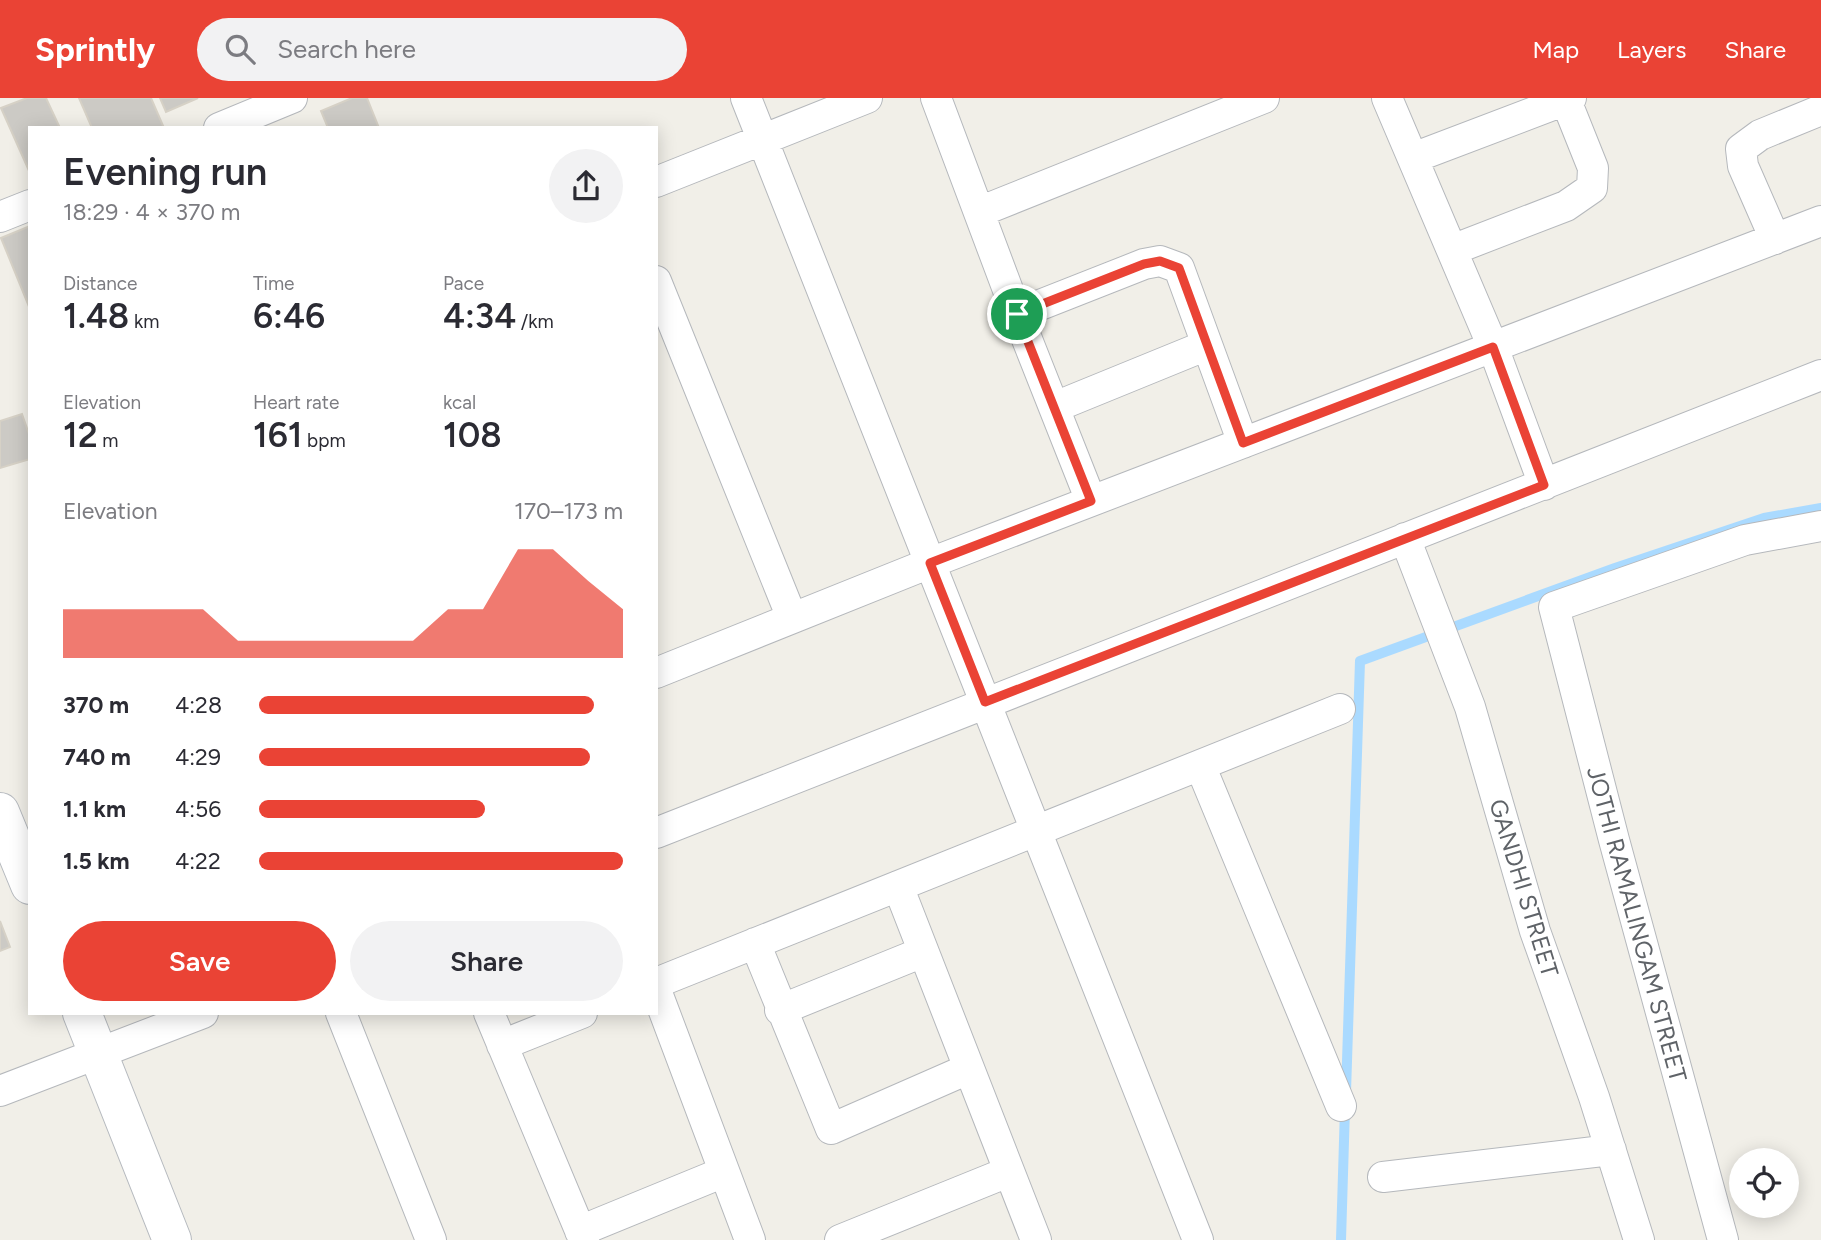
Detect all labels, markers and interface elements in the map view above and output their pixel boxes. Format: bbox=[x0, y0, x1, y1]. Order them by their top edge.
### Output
search box bbox=[197, 18, 687, 81]
text: Sprintly bbox=[35, 30, 155, 69]
icon: search bbox=[221, 30, 259, 68]
text: Search here bbox=[277, 33, 416, 65]
text: Map bbox=[1532, 35, 1579, 64]
text: Layers bbox=[1617, 35, 1686, 64]
text: Share bbox=[1724, 35, 1786, 64]
text: Evening run bbox=[63, 149, 267, 195]
button: share bbox=[549, 149, 623, 223]
text: 18:29 · 4 × 370 m bbox=[63, 198, 240, 226]
text: Distance bbox=[63, 272, 137, 295]
text: Time bbox=[253, 272, 294, 295]
text: Pace bbox=[443, 272, 484, 295]
pin bbox=[987, 284, 1047, 344]
text: 1.48 bbox=[63, 295, 129, 337]
text: 6:46 bbox=[253, 295, 325, 337]
text: 4:34 bbox=[443, 295, 516, 337]
icon: arrive bbox=[998, 295, 1036, 333]
text: km bbox=[129, 310, 159, 333]
text: /km bbox=[516, 310, 554, 333]
text: Elevation bbox=[63, 391, 141, 414]
text: Heart rate bbox=[253, 391, 339, 414]
text: kcal bbox=[443, 391, 476, 414]
text: 12 bbox=[63, 414, 98, 456]
text: 161 bbox=[253, 414, 302, 456]
text: 108 bbox=[443, 414, 502, 456]
text: m bbox=[98, 429, 119, 452]
text: bpm bbox=[302, 429, 346, 452]
text: Elevation bbox=[63, 497, 158, 525]
text: 170–173 m bbox=[514, 497, 623, 525]
text: 370 m bbox=[63, 691, 129, 719]
text: 4:28 bbox=[175, 691, 222, 719]
text: 740 m bbox=[63, 743, 131, 771]
text: 4:29 bbox=[175, 743, 221, 771]
street label: JOTHI RAMALINGAM STREET bbox=[1581, 763, 1693, 1085]
text: 1.1 km bbox=[63, 795, 126, 823]
text: 4:56 bbox=[175, 795, 221, 823]
street label: GANDHI STREET bbox=[1483, 796, 1565, 980]
text: 1.5 km bbox=[63, 847, 130, 875]
text: 4:22 bbox=[175, 847, 221, 875]
button: Save bbox=[63, 921, 336, 1001]
button: Share bbox=[350, 921, 623, 1001]
map controls bbox=[1729, 1148, 1799, 1218]
button: locate bbox=[1729, 1148, 1799, 1218]

